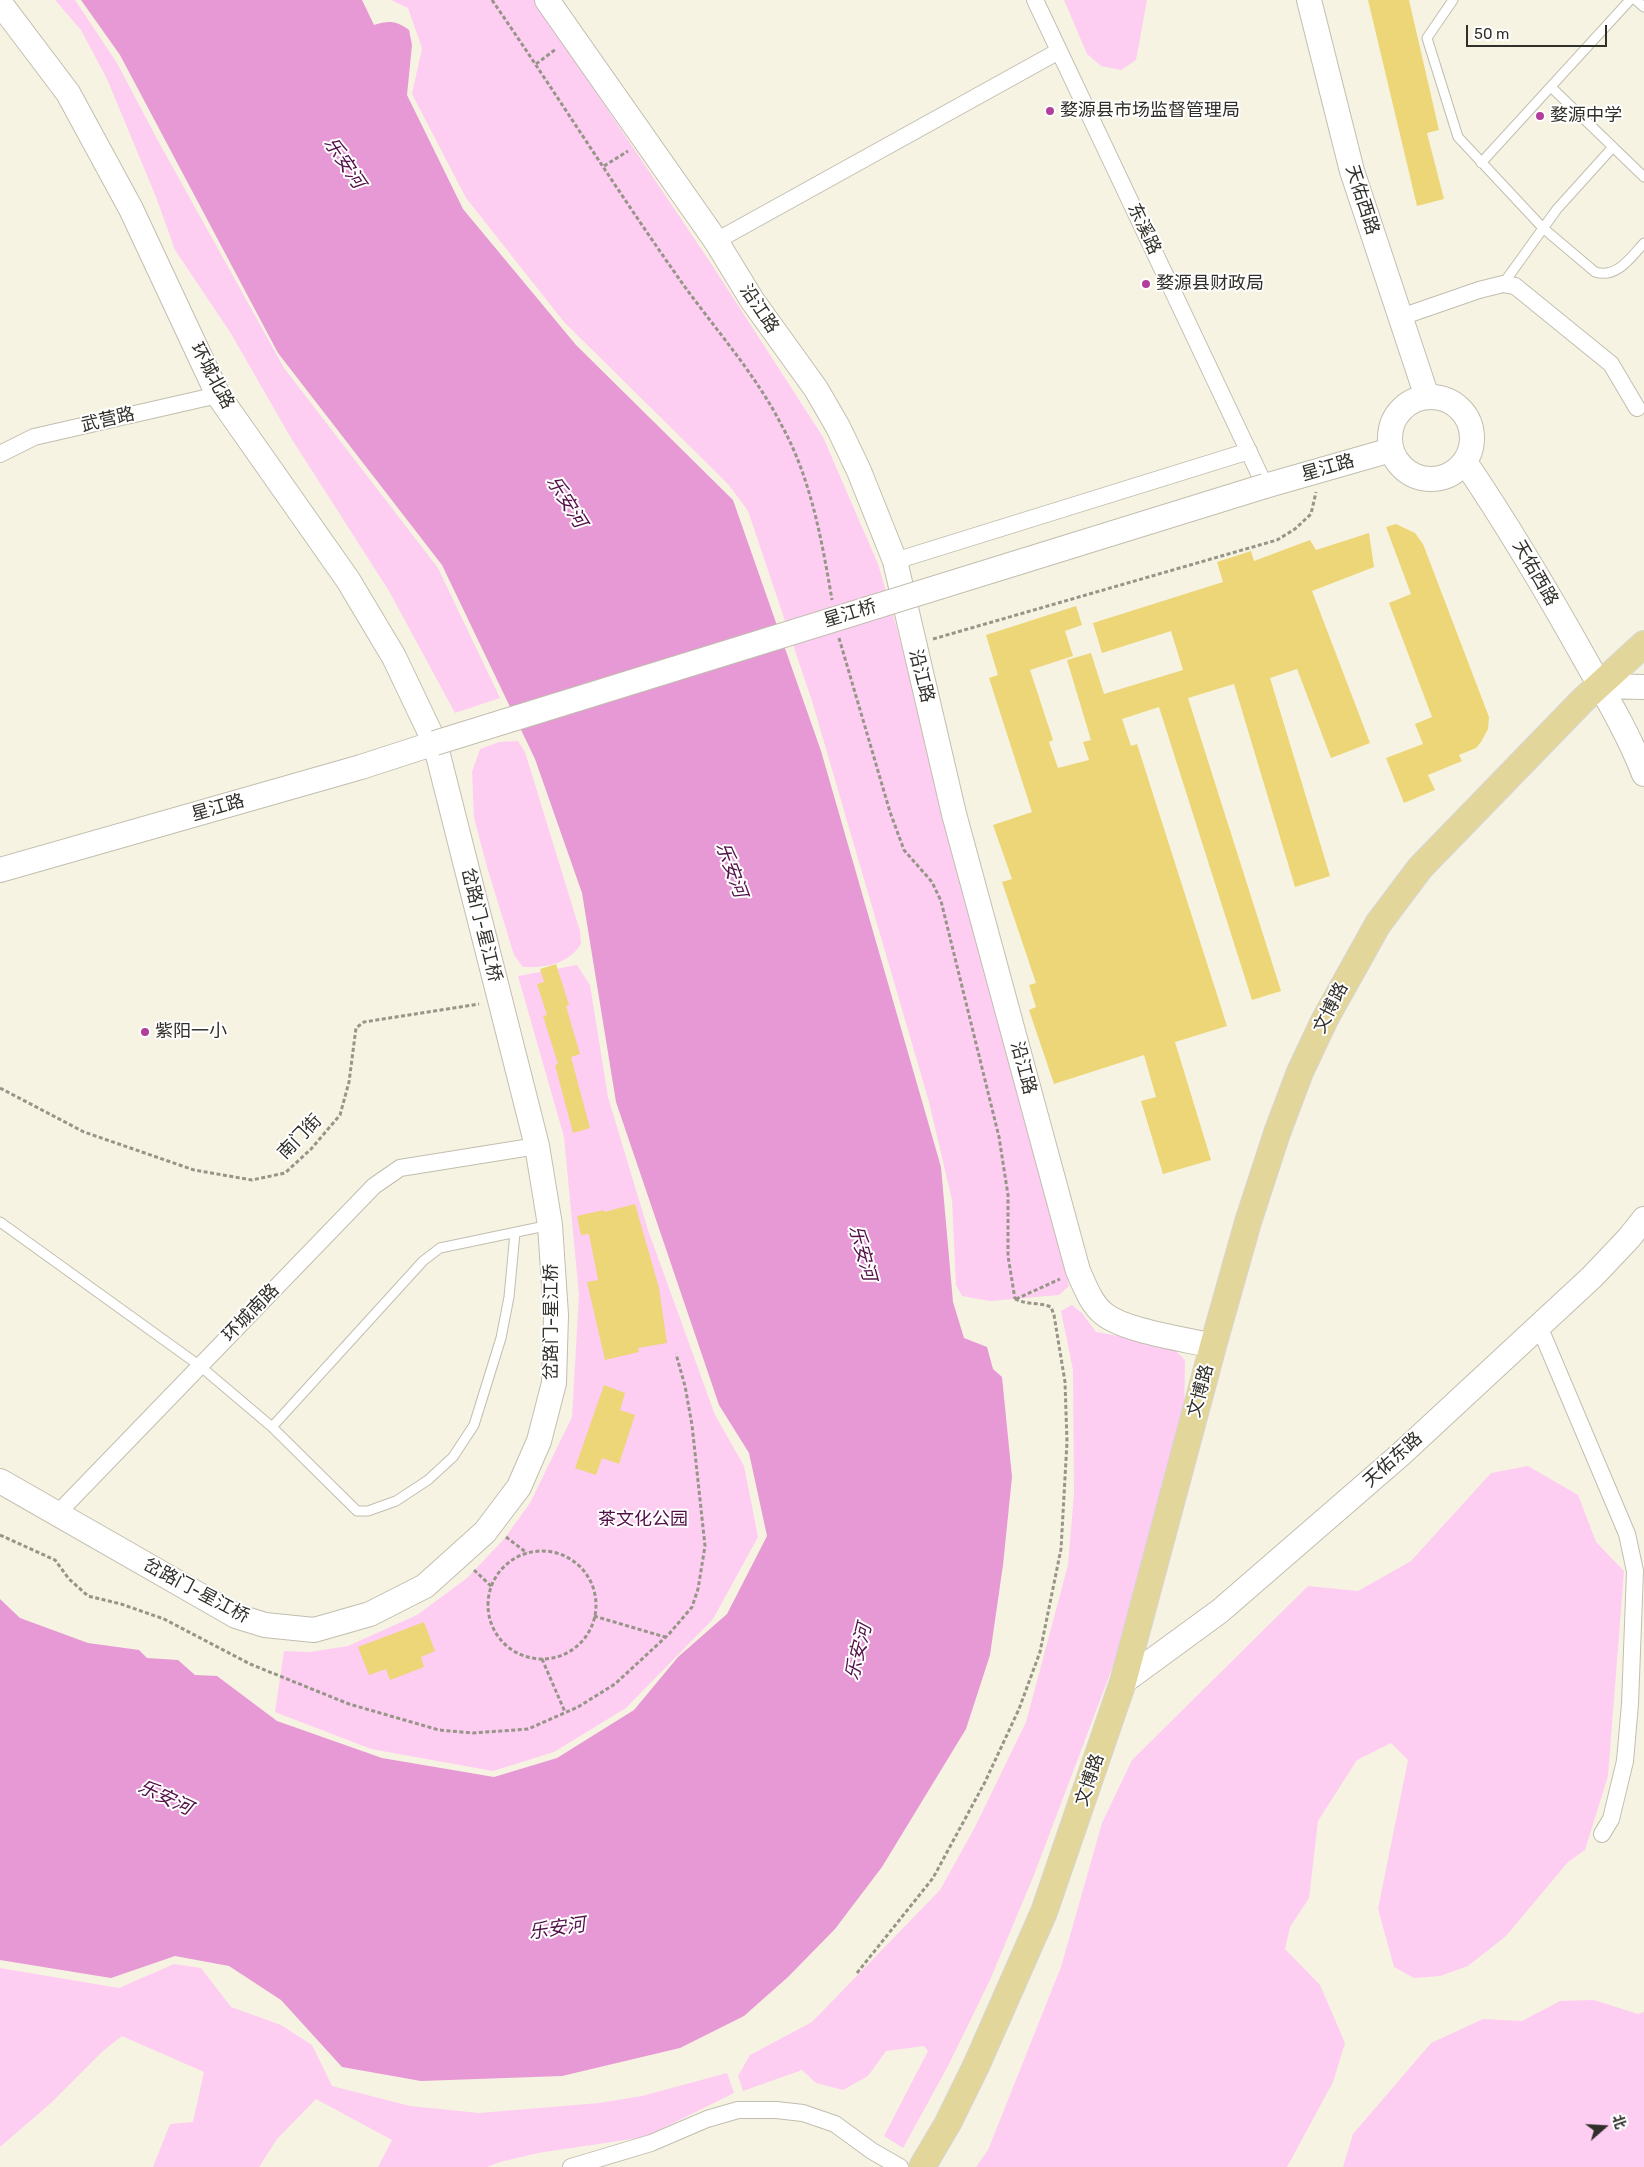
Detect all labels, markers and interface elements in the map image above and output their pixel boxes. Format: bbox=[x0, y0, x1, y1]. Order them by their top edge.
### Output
scale bar bbox=[1469, 15, 1610, 47]
text: 50 m bbox=[1474, 25, 1509, 43]
place label: 婺源县市场监督管理局 bbox=[1060, 100, 1240, 122]
marker: 婺源县市场监督管理局 bbox=[1044, 105, 1056, 117]
place label: 婺源中学 bbox=[1550, 105, 1622, 127]
marker: 婺源中学 bbox=[1534, 110, 1546, 122]
water label: 乐安河 bbox=[319, 133, 369, 193]
street label: 天佑西路 bbox=[1341, 162, 1383, 238]
street label: 东溪路 bbox=[1123, 200, 1165, 258]
place label: 婺源县财政局 bbox=[1156, 273, 1264, 295]
marker: 婺源县财政局 bbox=[1140, 278, 1152, 290]
street label: 沿江路 bbox=[735, 281, 783, 337]
street label: 环城北路 bbox=[186, 339, 238, 413]
street label: 武营路 bbox=[79, 403, 137, 437]
street label: 星江路 bbox=[1299, 450, 1357, 486]
water label: 乐安河 bbox=[541, 472, 591, 532]
street label: 天佑西路 bbox=[1508, 536, 1562, 610]
street label: 星江桥 bbox=[821, 596, 879, 632]
street label: 沿江路 bbox=[904, 647, 938, 705]
street label: 星江路 bbox=[189, 790, 247, 826]
water label: 乐安河 bbox=[711, 839, 751, 901]
street label: 岔路门-星江桥 bbox=[456, 866, 506, 984]
street label: 文博路 bbox=[1309, 979, 1353, 1037]
place label: 紫阳一小 bbox=[155, 1021, 227, 1043]
marker: 紫阳一小 bbox=[139, 1026, 151, 1038]
street label: 沿江路 bbox=[1006, 1039, 1040, 1097]
street label: 南门街 bbox=[273, 1110, 327, 1164]
water label: 乐安河 bbox=[844, 1223, 880, 1283]
street label: 岔路门-星江桥 bbox=[541, 1264, 563, 1380]
street label: 环城南路 bbox=[218, 1280, 284, 1346]
street label: 文博路 bbox=[1184, 1362, 1218, 1420]
street label: 天佑东路 bbox=[1359, 1428, 1427, 1492]
park label: 茶文化公园 bbox=[598, 1509, 688, 1531]
street label: 岔路门-星江桥 bbox=[139, 1554, 253, 1628]
water label: 乐安河 bbox=[841, 1622, 877, 1682]
street label: 文博路 bbox=[1071, 1751, 1109, 1809]
water label: 乐安河 bbox=[134, 1776, 196, 1820]
water label: 乐安河 bbox=[527, 1914, 587, 1944]
north arrow bbox=[1579, 2102, 1629, 2152]
text: 北 bbox=[1608, 2113, 1629, 2131]

